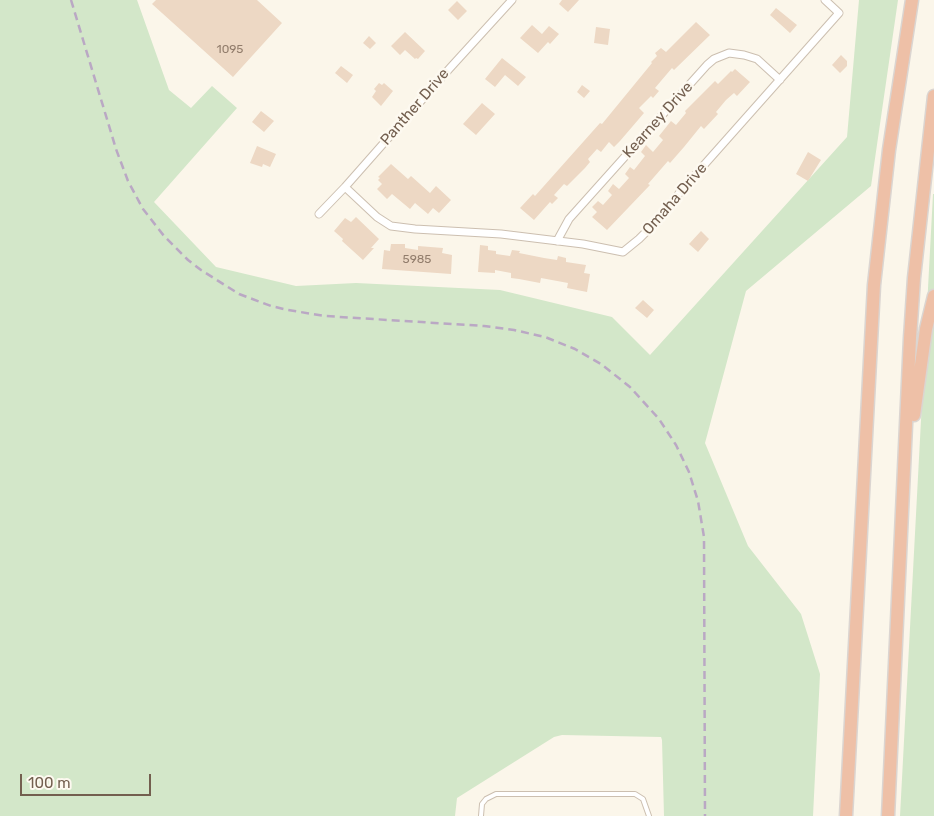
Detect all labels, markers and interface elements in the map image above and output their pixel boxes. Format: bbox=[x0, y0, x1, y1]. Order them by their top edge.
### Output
house number: 1095 bbox=[217, 43, 243, 57]
street label: Panther Drive bbox=[377, 65, 453, 149]
street label: Kearney Drive bbox=[619, 78, 697, 162]
street label: Omaha Drive bbox=[639, 160, 711, 238]
house number: 5985 bbox=[402, 253, 432, 267]
scale bar bbox=[22, 764, 154, 796]
text: 100 m bbox=[28, 774, 70, 792]

